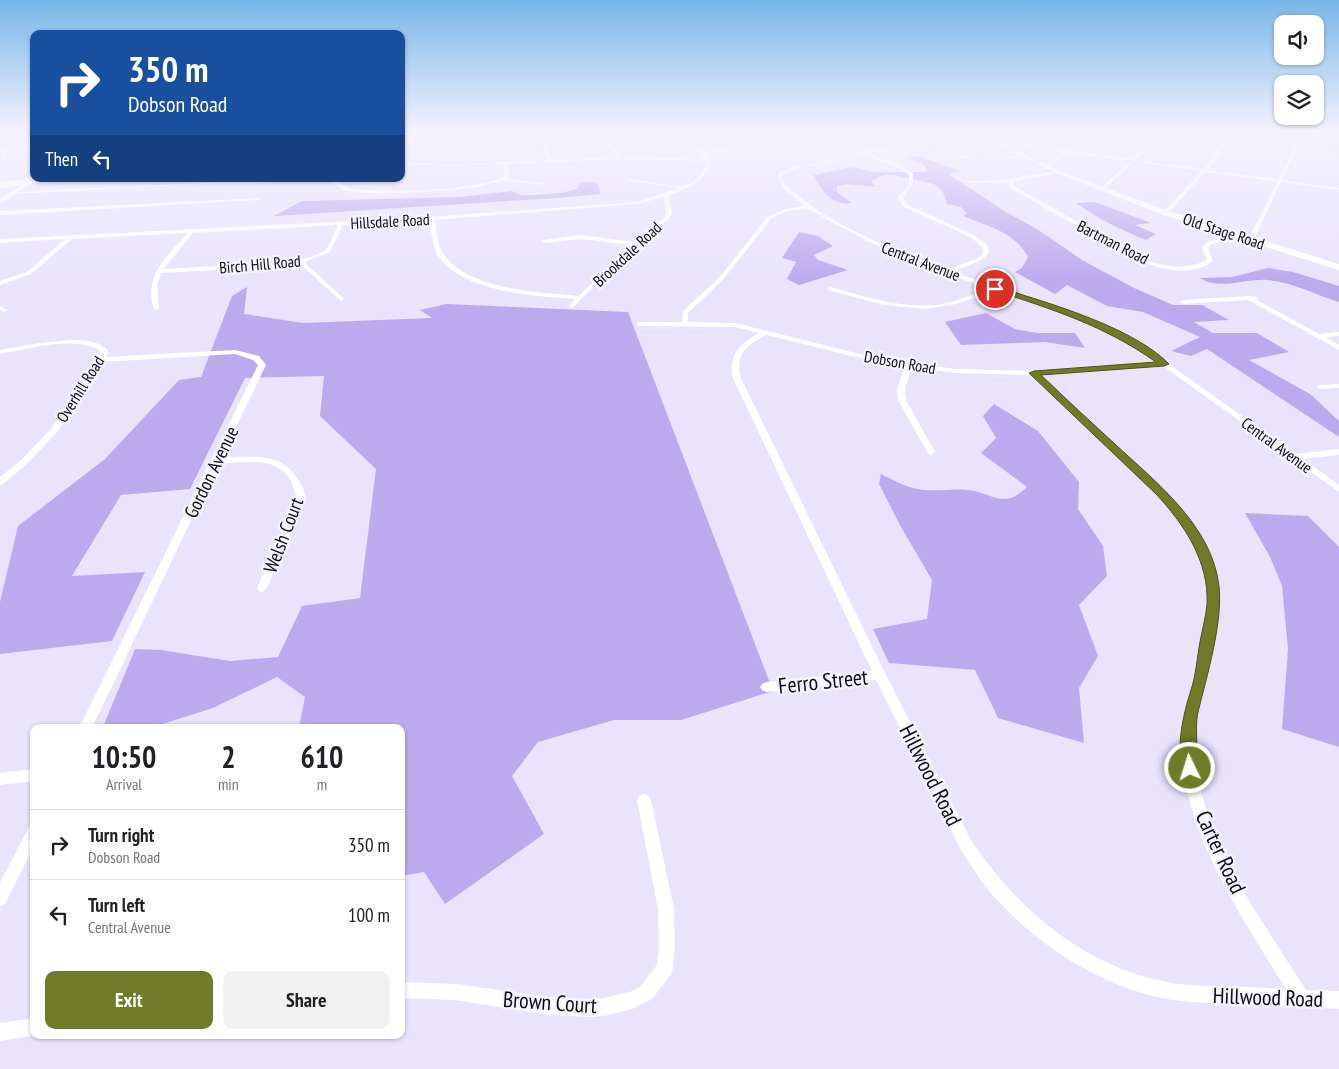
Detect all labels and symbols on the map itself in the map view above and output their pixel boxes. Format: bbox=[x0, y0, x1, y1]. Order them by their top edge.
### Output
street label: Old Stage Road bbox=[1181, 208, 1267, 254]
street label: Hillsdale Road bbox=[350, 209, 430, 233]
street label: Bartman Road bbox=[1074, 215, 1152, 269]
street label: Brookdale Road bbox=[589, 217, 665, 291]
street label: Central Avenue bbox=[879, 237, 963, 285]
street label: Birch Hill Road bbox=[218, 250, 302, 278]
pin bbox=[974, 268, 1016, 310]
street label: Dobson Road bbox=[863, 346, 937, 378]
street label: Overhill Road bbox=[52, 352, 108, 426]
street label: Central Avenue bbox=[1238, 413, 1316, 477]
street label: Gordon Avenue bbox=[178, 422, 244, 522]
street label: Welsh Court bbox=[258, 493, 309, 576]
street label: Ferro Street bbox=[777, 662, 869, 700]
street label: Hillwood Road bbox=[893, 719, 969, 831]
position arrow bbox=[1163, 741, 1215, 793]
street label: Carter Road bbox=[1190, 806, 1252, 898]
street label: Hillwood Road bbox=[1212, 981, 1324, 1013]
street label: Brown Court bbox=[502, 985, 598, 1019]

